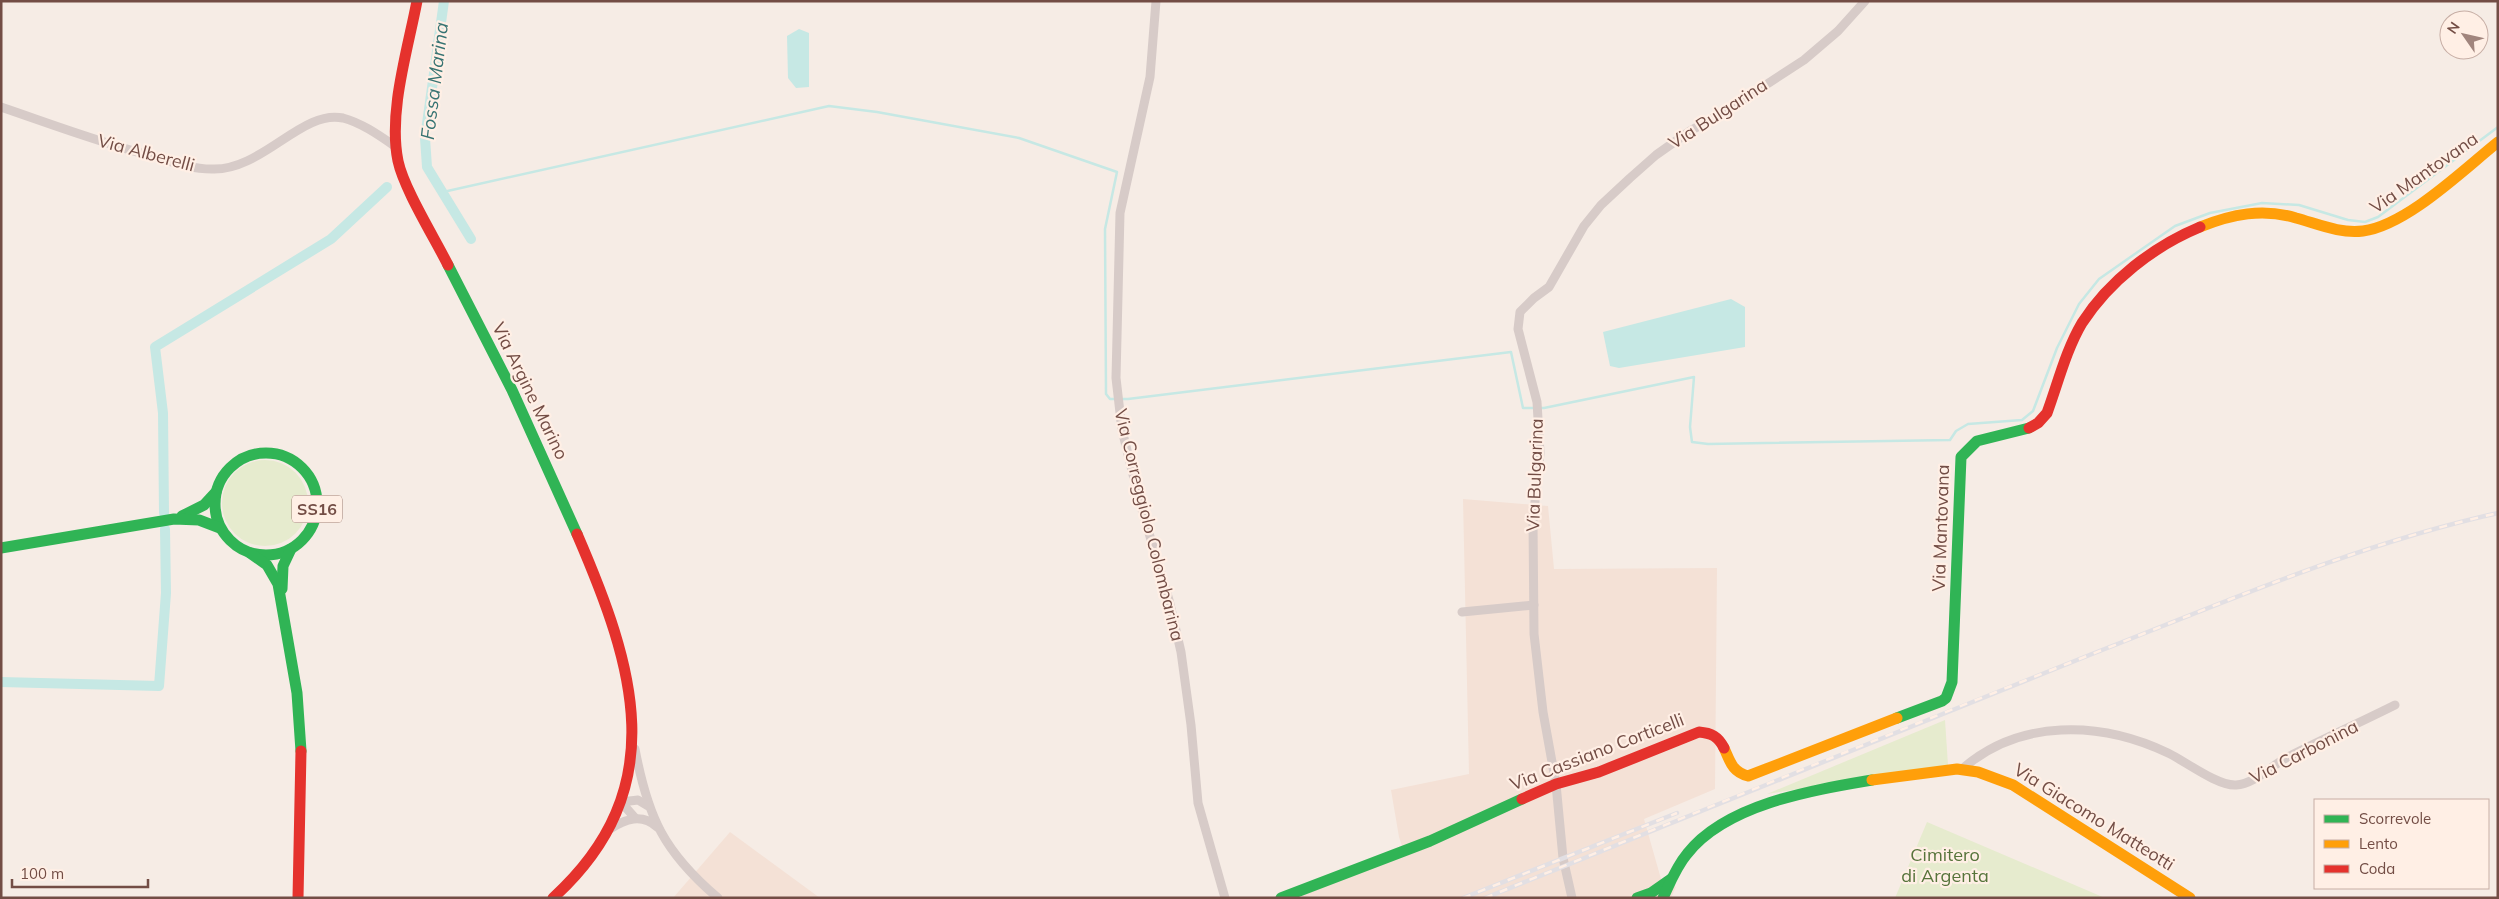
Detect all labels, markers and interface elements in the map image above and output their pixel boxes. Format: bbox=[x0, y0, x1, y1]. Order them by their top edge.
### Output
north arrow bbox=[2439, 10, 2489, 60]
text: N bbox=[2443, 18, 2464, 37]
water label: Fossa Marina bbox=[415, 21, 453, 141]
street label: Via Bulgarina bbox=[1664, 73, 1771, 154]
street label: Via Mantovana bbox=[2365, 127, 2482, 218]
street label: Via Alberelli bbox=[95, 129, 197, 177]
street label: Via Argine Marino bbox=[487, 318, 574, 463]
street label: Via Correggiolo Colombarina bbox=[1109, 406, 1190, 643]
street label: Via Bulgarina bbox=[1521, 418, 1548, 532]
street label: Via Mantovana bbox=[1927, 464, 1954, 592]
road number: SS16 bbox=[292, 496, 342, 522]
street label: Via Cassiano Corticelli bbox=[1507, 708, 1687, 795]
street label: Via Carbonina bbox=[2246, 714, 2362, 789]
street label: Via Giacomo Matteotti bbox=[2010, 758, 2179, 875]
legend bbox=[2314, 799, 2489, 889]
text: Scorrevole bbox=[2359, 809, 2431, 828]
text: Lento bbox=[2359, 834, 2398, 853]
park label: Cimitero di Argenta bbox=[1901, 843, 1989, 887]
scale bar bbox=[12, 856, 149, 888]
text: Coda bbox=[2359, 859, 2395, 878]
text: 100 m bbox=[20, 864, 64, 883]

